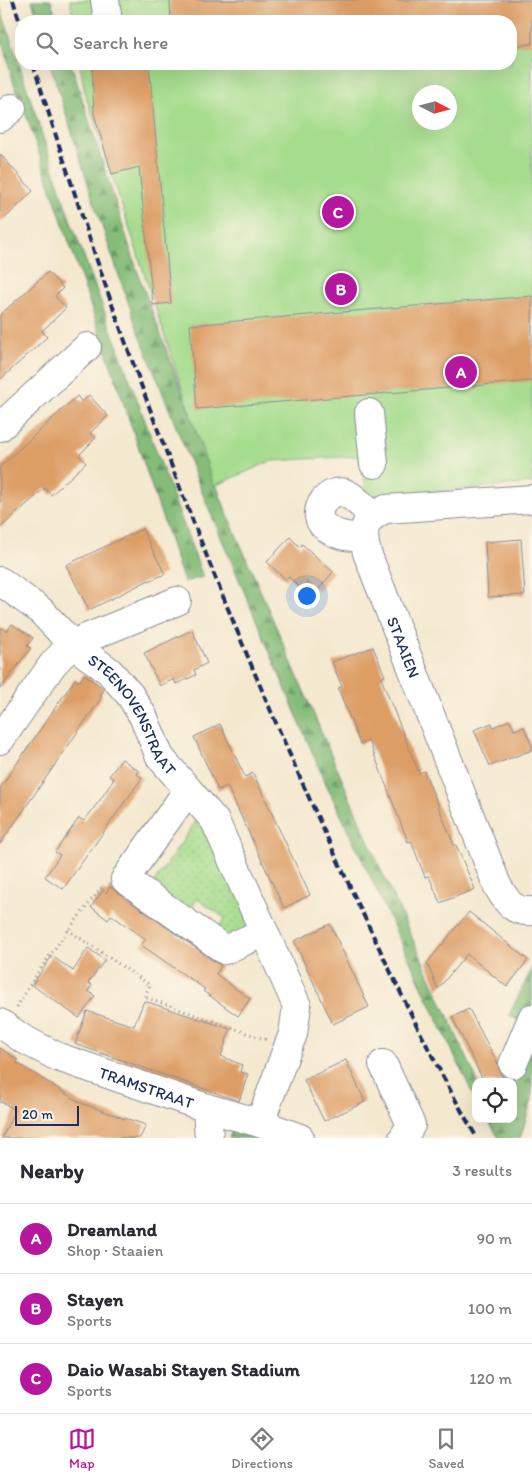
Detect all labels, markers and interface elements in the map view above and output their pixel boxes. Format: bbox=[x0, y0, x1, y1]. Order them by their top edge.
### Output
search box bbox=[15, 15, 517, 70]
icon: search bbox=[33, 29, 61, 57]
text: Search here bbox=[73, 31, 168, 54]
north arrow bbox=[412, 85, 457, 130]
pin: C bbox=[322, 193, 354, 231]
pin: B bbox=[325, 270, 357, 308]
pin: A bbox=[445, 353, 477, 391]
your location bbox=[294, 583, 320, 609]
street label: STAAIEN bbox=[383, 614, 424, 680]
street label: STEENOVENSTRAAT bbox=[85, 650, 181, 779]
street label: TRAMSTRAAT bbox=[97, 1062, 196, 1112]
map controls bbox=[472, 1078, 517, 1123]
button: locate bbox=[472, 1078, 517, 1123]
scale bar bbox=[15, 1103, 79, 1126]
text: 20 m bbox=[22, 1106, 53, 1123]
text: Nearby bbox=[20, 1158, 84, 1183]
text: 3 results bbox=[452, 1161, 512, 1180]
text: Dreamland bbox=[67, 1218, 157, 1241]
text: A bbox=[31, 1229, 41, 1248]
text: 90 m bbox=[477, 1229, 512, 1248]
text: Shop · Staaien bbox=[67, 1241, 163, 1260]
text: Stayen bbox=[67, 1288, 123, 1311]
text: B bbox=[31, 1299, 41, 1318]
text: 100 m bbox=[468, 1299, 512, 1318]
text: Sports bbox=[67, 1311, 112, 1330]
text: Daio Wasabi Stayen Stadium bbox=[67, 1358, 300, 1381]
text: C bbox=[31, 1369, 41, 1388]
text: 120 m bbox=[469, 1369, 512, 1388]
text: Sports bbox=[67, 1381, 112, 1400]
tab: Map bbox=[68, 1425, 96, 1472]
tab: Directions bbox=[231, 1425, 293, 1472]
tab: Saved bbox=[428, 1425, 464, 1472]

